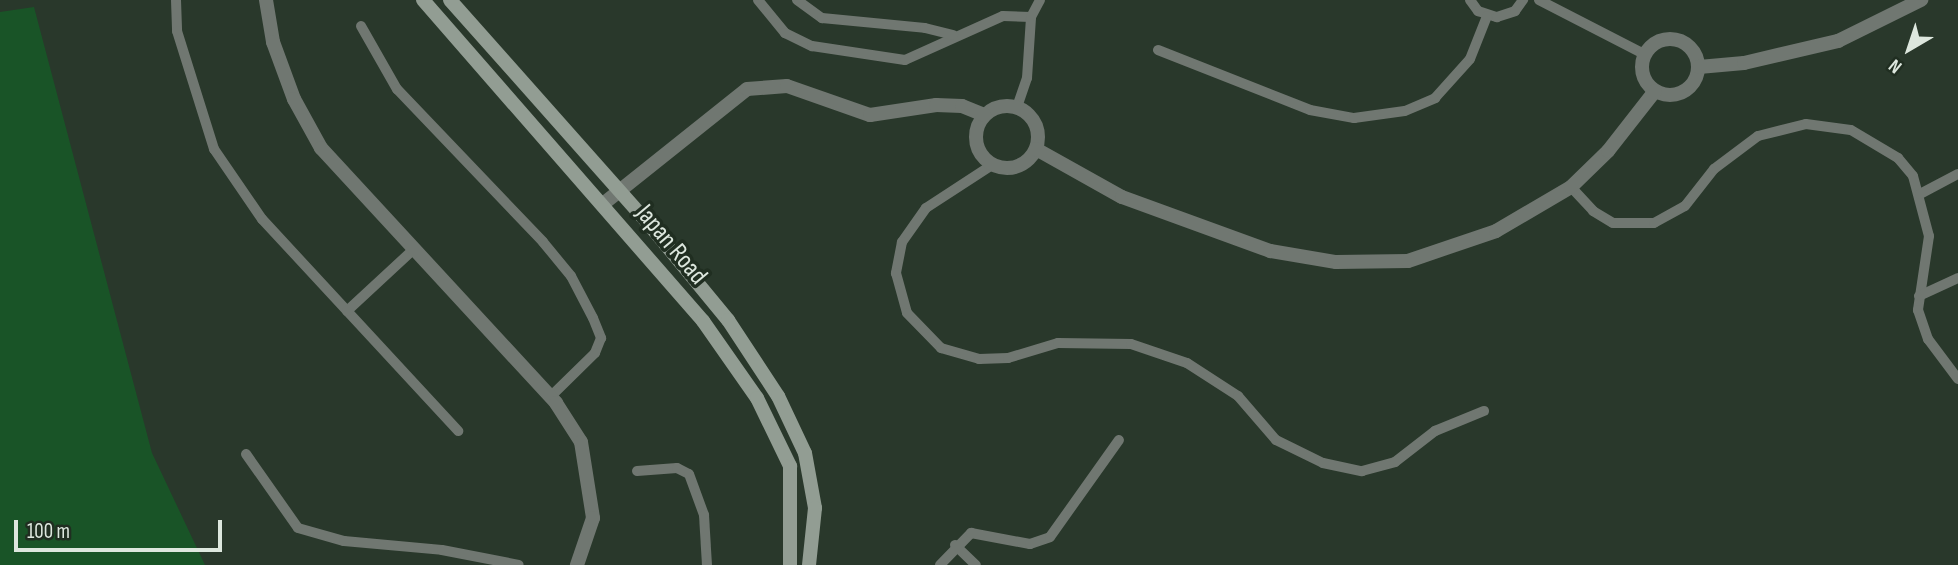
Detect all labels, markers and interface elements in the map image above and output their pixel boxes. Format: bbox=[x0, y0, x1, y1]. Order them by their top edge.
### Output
north arrow bbox=[1874, 14, 1944, 84]
text: N bbox=[1884, 54, 1907, 78]
street label: Japan Road bbox=[629, 199, 713, 291]
scale bar bbox=[18, 505, 226, 550]
text: 100 m bbox=[27, 519, 70, 544]

